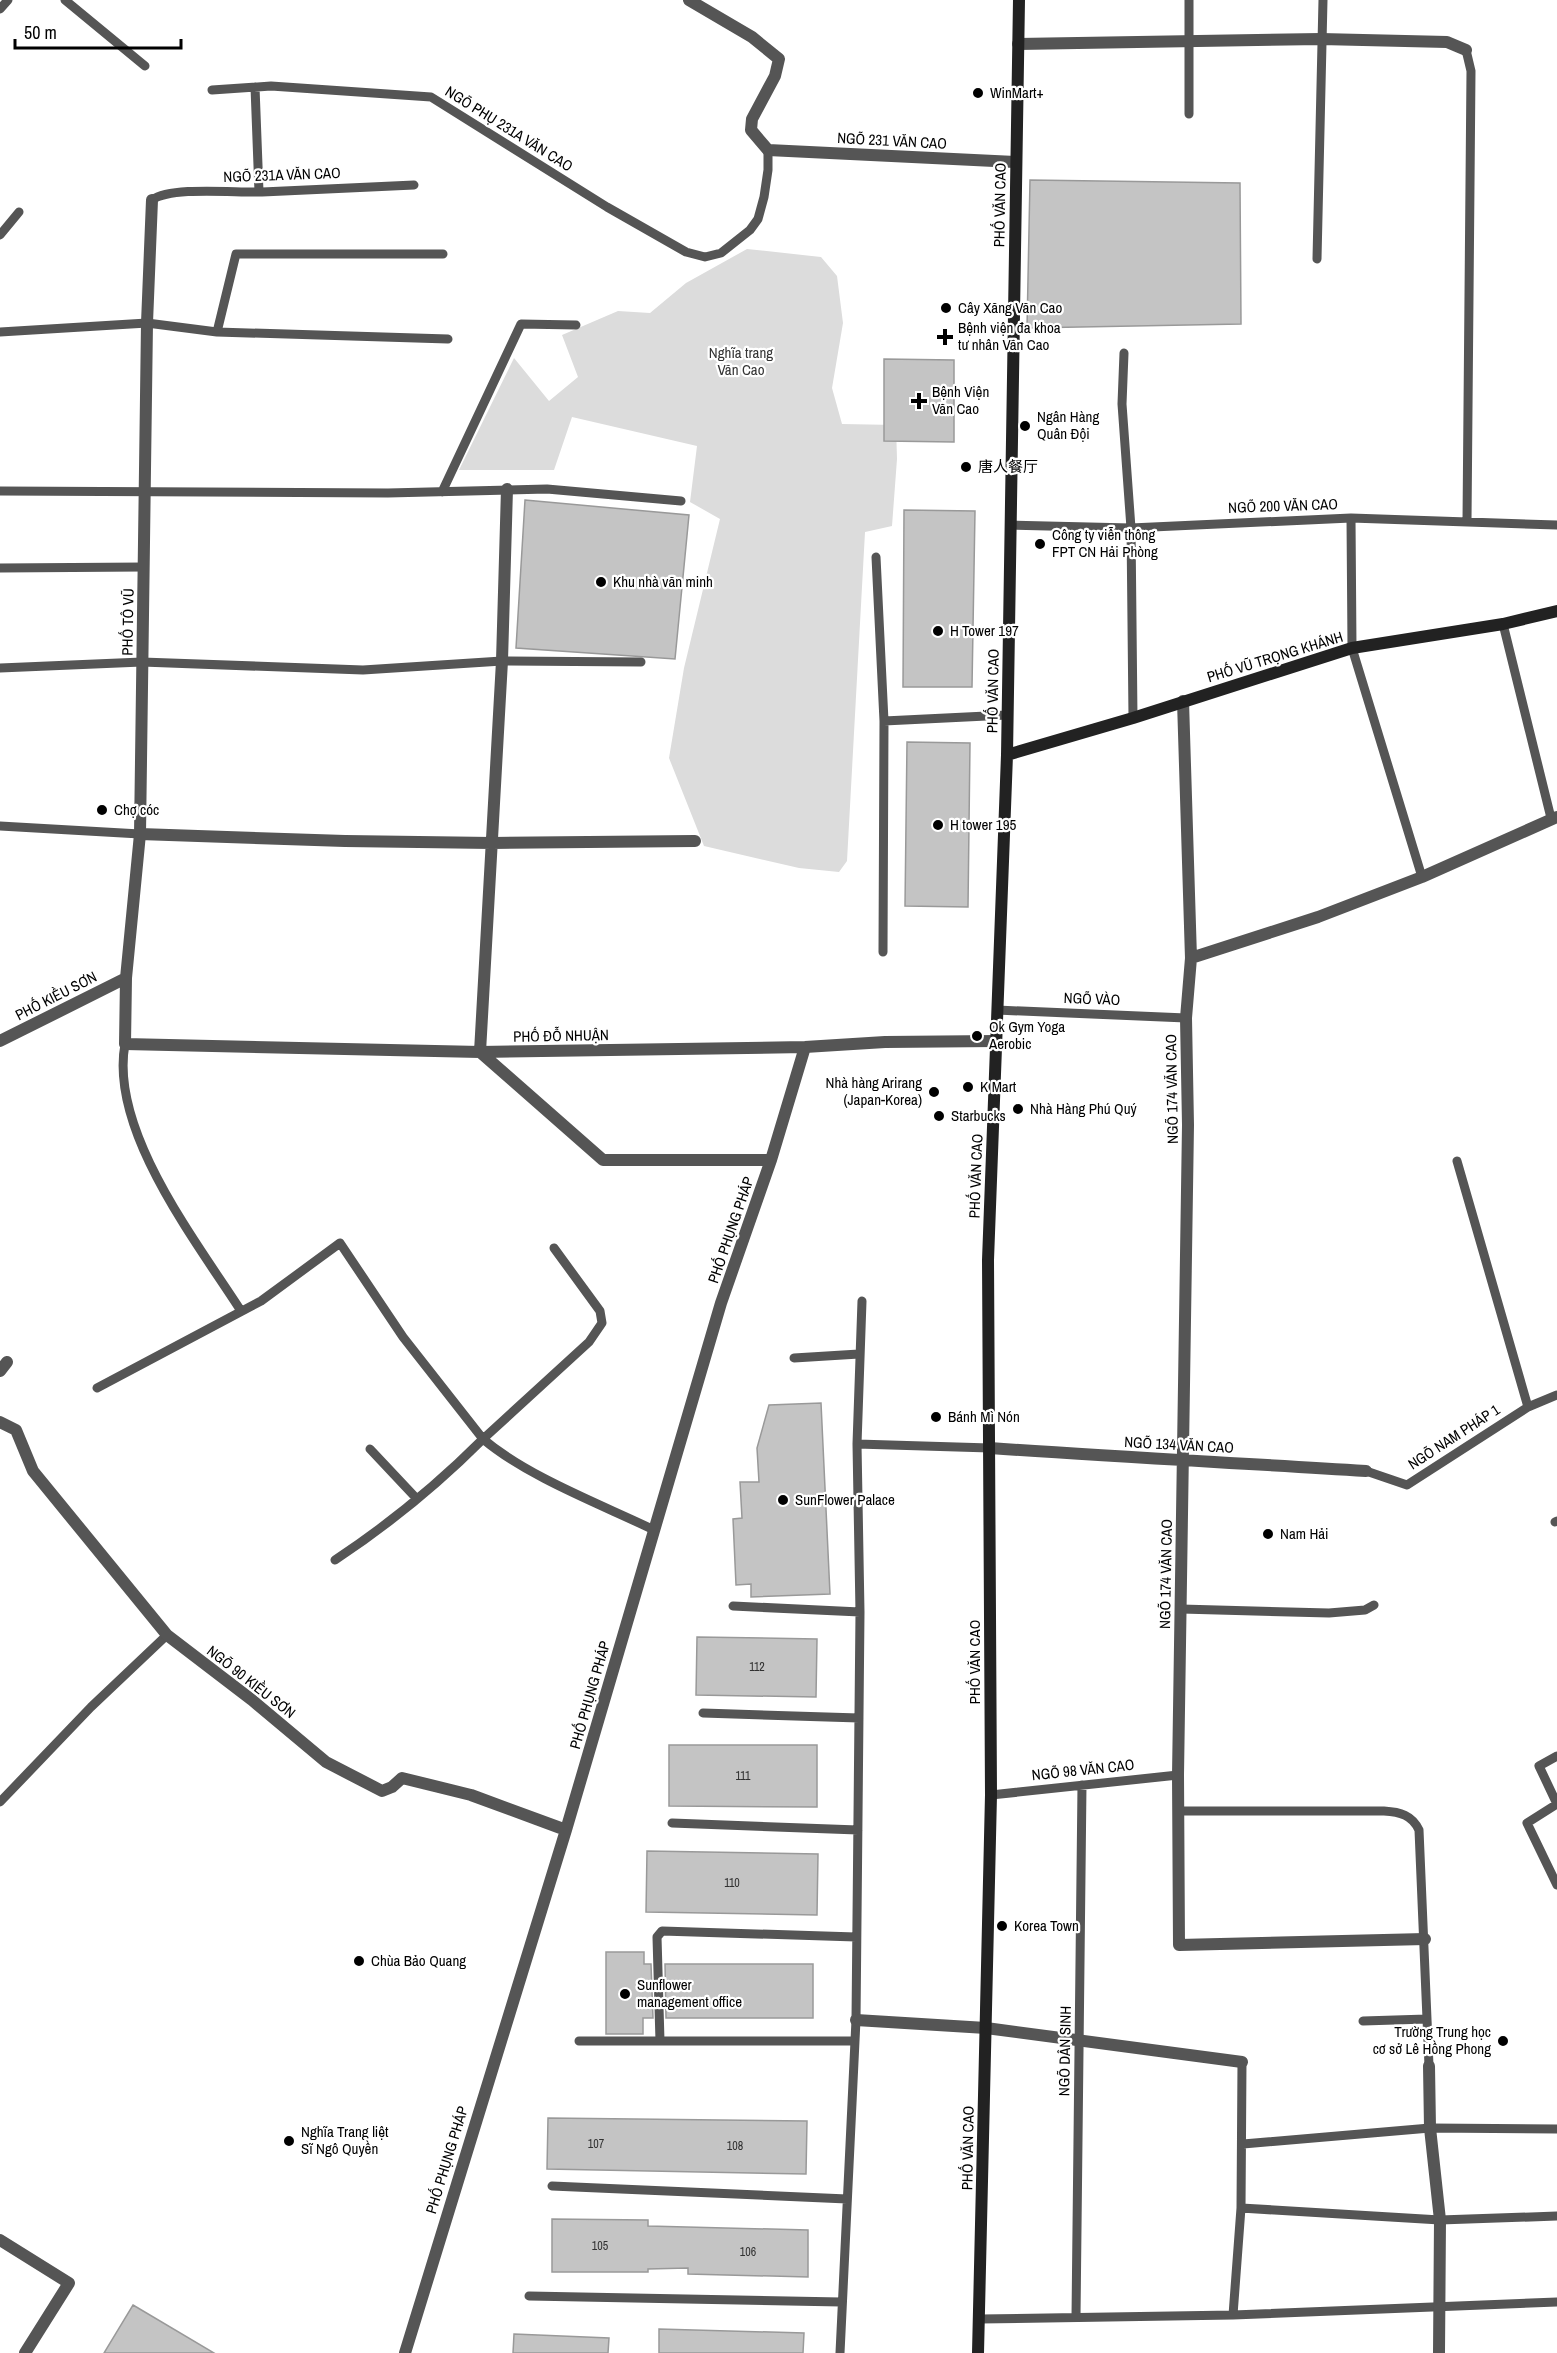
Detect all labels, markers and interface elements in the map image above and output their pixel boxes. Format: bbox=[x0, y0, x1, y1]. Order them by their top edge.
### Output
scale bar bbox=[15, 12, 182, 50]
text: 50 m bbox=[24, 20, 57, 45]
street label: NGÕ PHỤ 231A VĂN CAO bbox=[441, 81, 577, 176]
place label: WinMart+ bbox=[990, 82, 1044, 103]
marker: WinMart+ bbox=[971, 86, 985, 100]
street label: NGÕ 231 VĂN CAO bbox=[837, 127, 947, 154]
street label: NGÕ 231A VĂN CAO bbox=[223, 162, 341, 187]
street label: PHỐ VĂN CAO bbox=[988, 163, 1011, 247]
place label: Cây Xăng Văn Cao bbox=[958, 297, 1062, 318]
marker: Cây Xăng Văn Cao bbox=[939, 301, 953, 315]
place label: Bệnh viện đa khoa tư nhân Văn Cao bbox=[958, 317, 1061, 355]
marker: Bệnh viện đa khoa tư nhân Văn Cao bbox=[936, 328, 954, 346]
park label: Nghĩa trang Văn Cao bbox=[709, 342, 773, 380]
place label: Bệnh Viện Văn Cao bbox=[932, 381, 989, 419]
marker: Bệnh Viện Văn Cao bbox=[910, 392, 928, 410]
place label: Ngân Hàng Quân Đội bbox=[1037, 406, 1099, 444]
marker: Ngân Hàng Quân Đội bbox=[1018, 419, 1032, 433]
place label: 唐人餐厅 bbox=[978, 456, 1038, 477]
marker: 唐人餐厅 bbox=[959, 460, 973, 474]
street label: NGÕ 200 VĂN CAO bbox=[1228, 493, 1338, 518]
place label: Công ty viễn thông FPT CN Hải Phòng bbox=[1052, 524, 1158, 562]
marker: Công ty viễn thông FPT CN Hải Phòng bbox=[1033, 537, 1047, 551]
place label: Khu nhà văn minh bbox=[613, 571, 713, 592]
marker: Khu nhà văn minh bbox=[594, 575, 608, 589]
street label: PHỐ TÔ VŨ bbox=[116, 588, 139, 656]
place label: H Tower 197 bbox=[950, 620, 1019, 641]
marker: H Tower 197 bbox=[931, 624, 945, 638]
street label: PHỐ VŨ TRỌNG KHÁNH bbox=[1204, 626, 1345, 687]
street label: PHỐ VĂN CAO bbox=[981, 649, 1004, 733]
place label: Chợ cóc bbox=[114, 799, 159, 820]
marker: Chợ cóc bbox=[95, 803, 109, 817]
place label: H tower 195 bbox=[950, 814, 1016, 835]
marker: H tower 195 bbox=[931, 818, 945, 832]
street label: PHỐ KIỀU SƠN bbox=[11, 966, 100, 1025]
street label: NGÕ VÀO bbox=[1063, 987, 1121, 1010]
place label: Ok Gym Yoga Aerobic bbox=[988, 1016, 1065, 1054]
street label: PHỐ ĐỖ NHUẬN bbox=[513, 1024, 609, 1047]
marker: Ok Gym Yoga Aerobic bbox=[970, 1029, 984, 1043]
street label: NGÕ 174 VĂN CAO bbox=[1160, 1034, 1183, 1144]
place label: Nhà hàng Arirang (Japan-Korea) bbox=[826, 1072, 922, 1110]
place label: K Mart bbox=[980, 1076, 1017, 1097]
marker: K Mart bbox=[961, 1080, 975, 1094]
marker: Nhà hàng Arirang (Japan-Korea) bbox=[927, 1085, 941, 1099]
place label: Nhà Hàng Phú Quý bbox=[1030, 1098, 1138, 1119]
marker: Nhà Hàng Phú Quý bbox=[1011, 1102, 1025, 1116]
place label: Starbucks bbox=[951, 1105, 1006, 1126]
marker: Starbucks bbox=[932, 1109, 946, 1123]
street label: PHỐ VĂN CAO bbox=[964, 1133, 987, 1219]
street label: PHỐ PHỤNG PHÁP bbox=[702, 1174, 759, 1286]
street label: NGÕ NAM PHÁP 1 bbox=[1404, 1399, 1504, 1474]
place label: Bánh Mì Nón bbox=[948, 1406, 1020, 1427]
marker: Bánh Mì Nón bbox=[929, 1410, 943, 1424]
street label: NGÕ 134 VĂN CAO bbox=[1124, 1431, 1234, 1458]
place label: SunFlower Palace bbox=[795, 1489, 895, 1510]
marker: SunFlower Palace bbox=[776, 1493, 790, 1507]
street label: NGÕ 174 VĂN CAO bbox=[1154, 1519, 1177, 1629]
place label: Nam Hải bbox=[1280, 1523, 1329, 1544]
marker: Nam Hải bbox=[1261, 1527, 1275, 1541]
street label: PHỐ VĂN CAO bbox=[964, 1620, 985, 1704]
street label: PHỐ PHỤNG PHÁP bbox=[564, 1638, 615, 1751]
street label: NGÕ 90 KIỀU SƠN bbox=[203, 1640, 300, 1723]
house number: 112 bbox=[749, 1659, 765, 1675]
street label: NGÕ 98 VĂN CAO bbox=[1031, 1754, 1135, 1785]
house number: 111 bbox=[736, 1768, 751, 1784]
house number: 110 bbox=[724, 1875, 740, 1891]
place label: Korea Town bbox=[1014, 1915, 1079, 1936]
marker: Korea Town bbox=[995, 1919, 1009, 1933]
place label: Chùa Bảo Quang bbox=[371, 1950, 466, 1971]
marker: Chùa Bảo Quang bbox=[352, 1954, 366, 1968]
place label: Sunflower management office bbox=[637, 1974, 742, 2012]
marker: Sunflower management office bbox=[618, 1987, 632, 2001]
street label: NGÕ DÂN SINH bbox=[1053, 2006, 1076, 2096]
place label: Trường Trung học cơ sở Lê Hồng Phong bbox=[1373, 2021, 1491, 2059]
marker: Trường Trung học cơ sở Lê Hồng Phong bbox=[1496, 2034, 1510, 2048]
street label: PHỐ PHỤNG PHÁP bbox=[420, 2104, 473, 2216]
street label: PHỐ VĂN CAO bbox=[956, 2106, 979, 2190]
place label: Nghĩa Trang liệt Sĩ Ngô Quyền bbox=[301, 2121, 389, 2159]
marker: Nghĩa Trang liệt Sĩ Ngô Quyền bbox=[282, 2134, 296, 2148]
house number: 107 bbox=[588, 2136, 605, 2152]
house number: 108 bbox=[727, 2138, 743, 2154]
house number: 105 bbox=[592, 2238, 609, 2254]
house number: 106 bbox=[740, 2244, 756, 2260]

